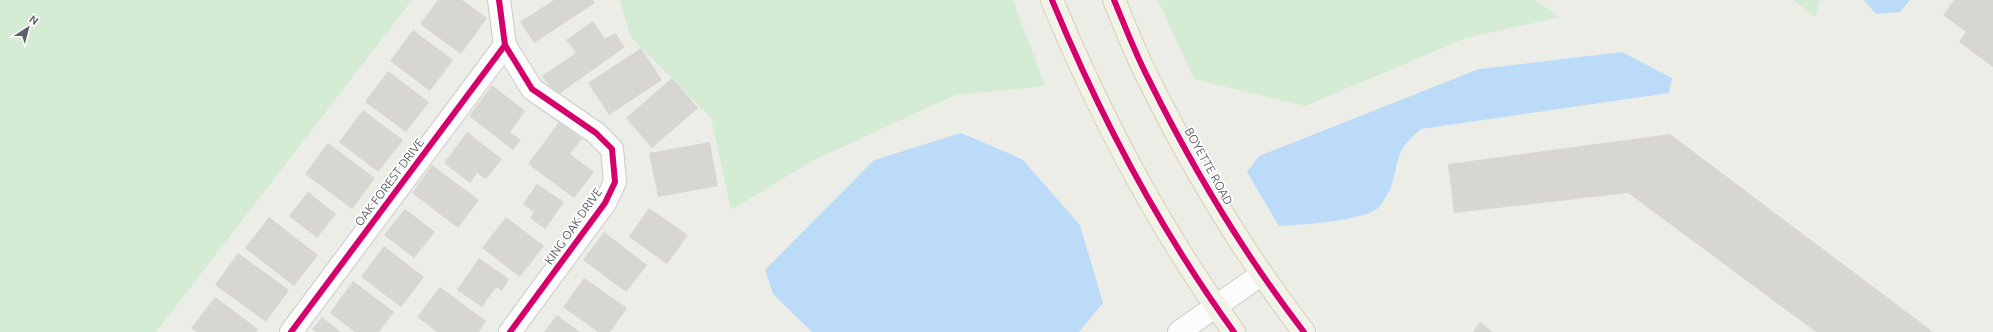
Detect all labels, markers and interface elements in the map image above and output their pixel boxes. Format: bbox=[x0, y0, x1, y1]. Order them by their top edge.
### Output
north arrow bbox=[8, 8, 48, 48]
text: N bbox=[27, 13, 41, 27]
street label: BOYETTE ROAD bbox=[1182, 125, 1236, 207]
street label: OAK FOREST DRIVE bbox=[352, 136, 426, 228]
street label: KING OAK DRIVE bbox=[542, 185, 604, 267]

